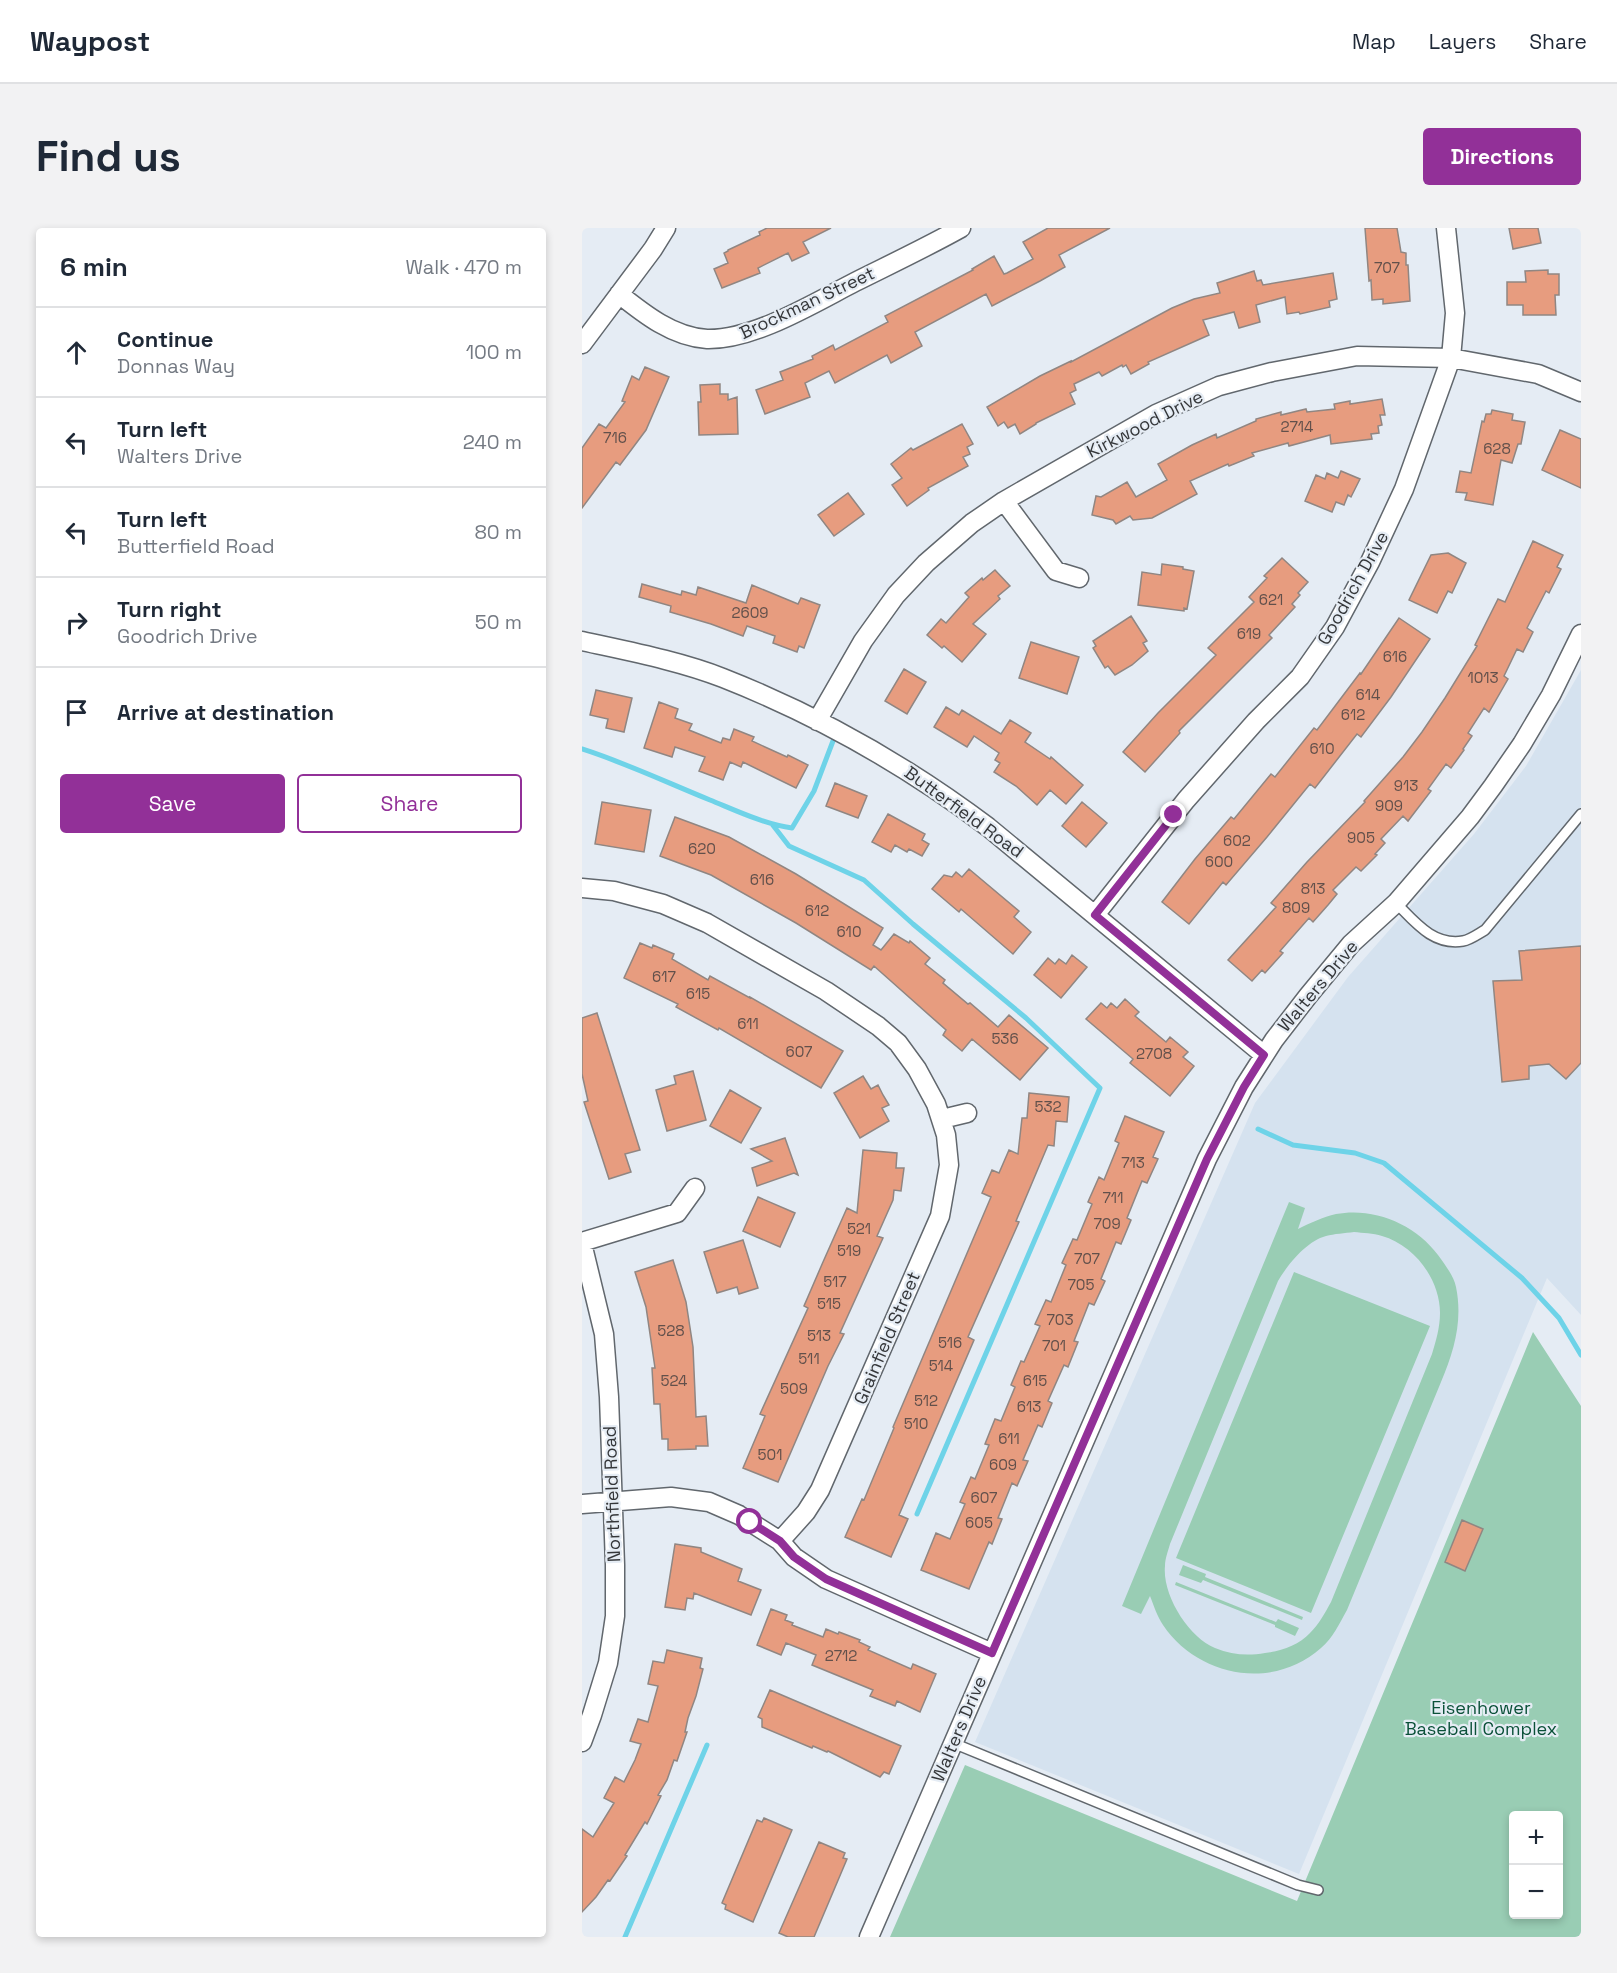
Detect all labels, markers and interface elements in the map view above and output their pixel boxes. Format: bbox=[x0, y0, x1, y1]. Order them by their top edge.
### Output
text: Waypost bbox=[30, 23, 150, 59]
text: Map bbox=[1352, 28, 1396, 55]
text: Layers bbox=[1429, 28, 1496, 55]
text: Share bbox=[1529, 28, 1587, 55]
button: Directions bbox=[1423, 128, 1581, 185]
text: Find us bbox=[36, 130, 181, 183]
text: 6 min bbox=[60, 250, 128, 284]
text: Walk · 470 m bbox=[405, 254, 522, 280]
house number: 707 bbox=[1374, 258, 1400, 277]
street label: Brockman Street bbox=[736, 261, 878, 344]
text: Continue bbox=[117, 325, 213, 353]
icon: ahead bbox=[60, 336, 93, 369]
text: 100 m bbox=[466, 339, 522, 365]
text: Donnas Way bbox=[117, 353, 235, 379]
street label: Kirkwood Drive bbox=[1083, 384, 1207, 463]
text: Turn left bbox=[117, 415, 207, 443]
house number: 2714 bbox=[1281, 417, 1313, 436]
icon: left bbox=[60, 426, 93, 459]
house number: 716 bbox=[603, 428, 627, 447]
text: 240 m bbox=[463, 429, 522, 455]
house number: 628 bbox=[1483, 439, 1511, 458]
text: Walters Drive bbox=[117, 443, 242, 469]
text: Turn left bbox=[117, 505, 207, 533]
icon: left bbox=[60, 516, 93, 549]
text: 80 m bbox=[474, 519, 522, 545]
street label: Goodrich Drive bbox=[1312, 527, 1393, 649]
text: Butterfield Road bbox=[117, 533, 275, 559]
house number: 621 bbox=[1259, 590, 1283, 609]
text: Turn right bbox=[117, 595, 222, 623]
house number: 2609 bbox=[731, 603, 769, 622]
icon: right bbox=[60, 606, 93, 639]
text: 50 m bbox=[475, 609, 522, 635]
text: Goodrich Drive bbox=[117, 623, 258, 649]
house number: 619 bbox=[1237, 624, 1261, 643]
house number: 616 bbox=[1383, 647, 1407, 666]
house number: 1013 bbox=[1467, 668, 1499, 687]
house number: 614 bbox=[1356, 685, 1380, 704]
icon: arrive bbox=[60, 696, 93, 729]
text: Arrive at destination bbox=[117, 698, 334, 726]
house number: 612 bbox=[1341, 705, 1365, 724]
house number: 610 bbox=[1309, 739, 1335, 758]
street label: Butterfield Road bbox=[900, 761, 1028, 863]
button: Save bbox=[60, 774, 285, 833]
button: Share bbox=[297, 774, 522, 833]
house number: 913 bbox=[1394, 776, 1418, 795]
house number: 909 bbox=[1375, 796, 1403, 815]
route end bbox=[1160, 801, 1186, 827]
house number: 905 bbox=[1347, 828, 1375, 847]
house number: 602 bbox=[1223, 831, 1251, 850]
house number: 620 bbox=[688, 839, 716, 858]
house number: 600 bbox=[1205, 852, 1233, 871]
house number: 616 bbox=[750, 870, 774, 889]
house number: 813 bbox=[1301, 879, 1325, 898]
house number: 809 bbox=[1282, 898, 1310, 917]
house number: 612 bbox=[805, 901, 829, 920]
house number: 610 bbox=[836, 922, 862, 941]
street label: Walters Drive bbox=[1273, 935, 1363, 1036]
house number: 617 bbox=[652, 967, 676, 986]
house number: 615 bbox=[686, 984, 710, 1003]
house number: 611 bbox=[737, 1014, 759, 1033]
house number: 536 bbox=[991, 1029, 1019, 1048]
house number: 607 bbox=[786, 1042, 813, 1061]
house number: 2708 bbox=[1136, 1044, 1172, 1063]
house number: 532 bbox=[1034, 1097, 1062, 1116]
house number: 713 bbox=[1121, 1153, 1145, 1172]
house number: 711 bbox=[1103, 1188, 1123, 1207]
house number: 709 bbox=[1093, 1214, 1121, 1233]
house number: 521 bbox=[847, 1219, 871, 1238]
house number: 519 bbox=[837, 1241, 861, 1260]
house number: 707 bbox=[1074, 1249, 1100, 1268]
street label: Grainfield Street bbox=[848, 1268, 925, 1408]
house number: 517 bbox=[823, 1272, 847, 1291]
house number: 705 bbox=[1068, 1275, 1094, 1294]
house number: 515 bbox=[817, 1294, 841, 1313]
house number: 703 bbox=[1046, 1310, 1074, 1329]
house number: 528 bbox=[657, 1321, 685, 1340]
house number: 513 bbox=[807, 1326, 831, 1345]
house number: 516 bbox=[938, 1333, 962, 1352]
house number: 701 bbox=[1042, 1336, 1066, 1355]
house number: 511 bbox=[798, 1349, 820, 1368]
house number: 514 bbox=[929, 1356, 953, 1375]
house number: 524 bbox=[661, 1371, 687, 1390]
house number: 615 bbox=[1023, 1371, 1047, 1390]
house number: 509 bbox=[780, 1379, 808, 1398]
house number: 512 bbox=[914, 1391, 938, 1410]
house number: 613 bbox=[1017, 1397, 1041, 1416]
house number: 510 bbox=[904, 1414, 928, 1433]
street label: Northfield Road bbox=[598, 1425, 625, 1563]
house number: 611 bbox=[998, 1429, 1020, 1448]
house number: 501 bbox=[758, 1445, 782, 1464]
house number: 609 bbox=[989, 1455, 1017, 1474]
house number: 607 bbox=[971, 1488, 998, 1507]
route start bbox=[736, 1508, 762, 1534]
house number: 605 bbox=[965, 1513, 993, 1532]
house number: 2712 bbox=[825, 1646, 857, 1665]
street label: Walters Drive bbox=[926, 1672, 991, 1785]
park label: Eisenhower Baseball Complex bbox=[1405, 1696, 1557, 1740]
map controls bbox=[1509, 1811, 1563, 1919]
button: + bbox=[1509, 1811, 1563, 1865]
button: − bbox=[1509, 1865, 1563, 1919]

